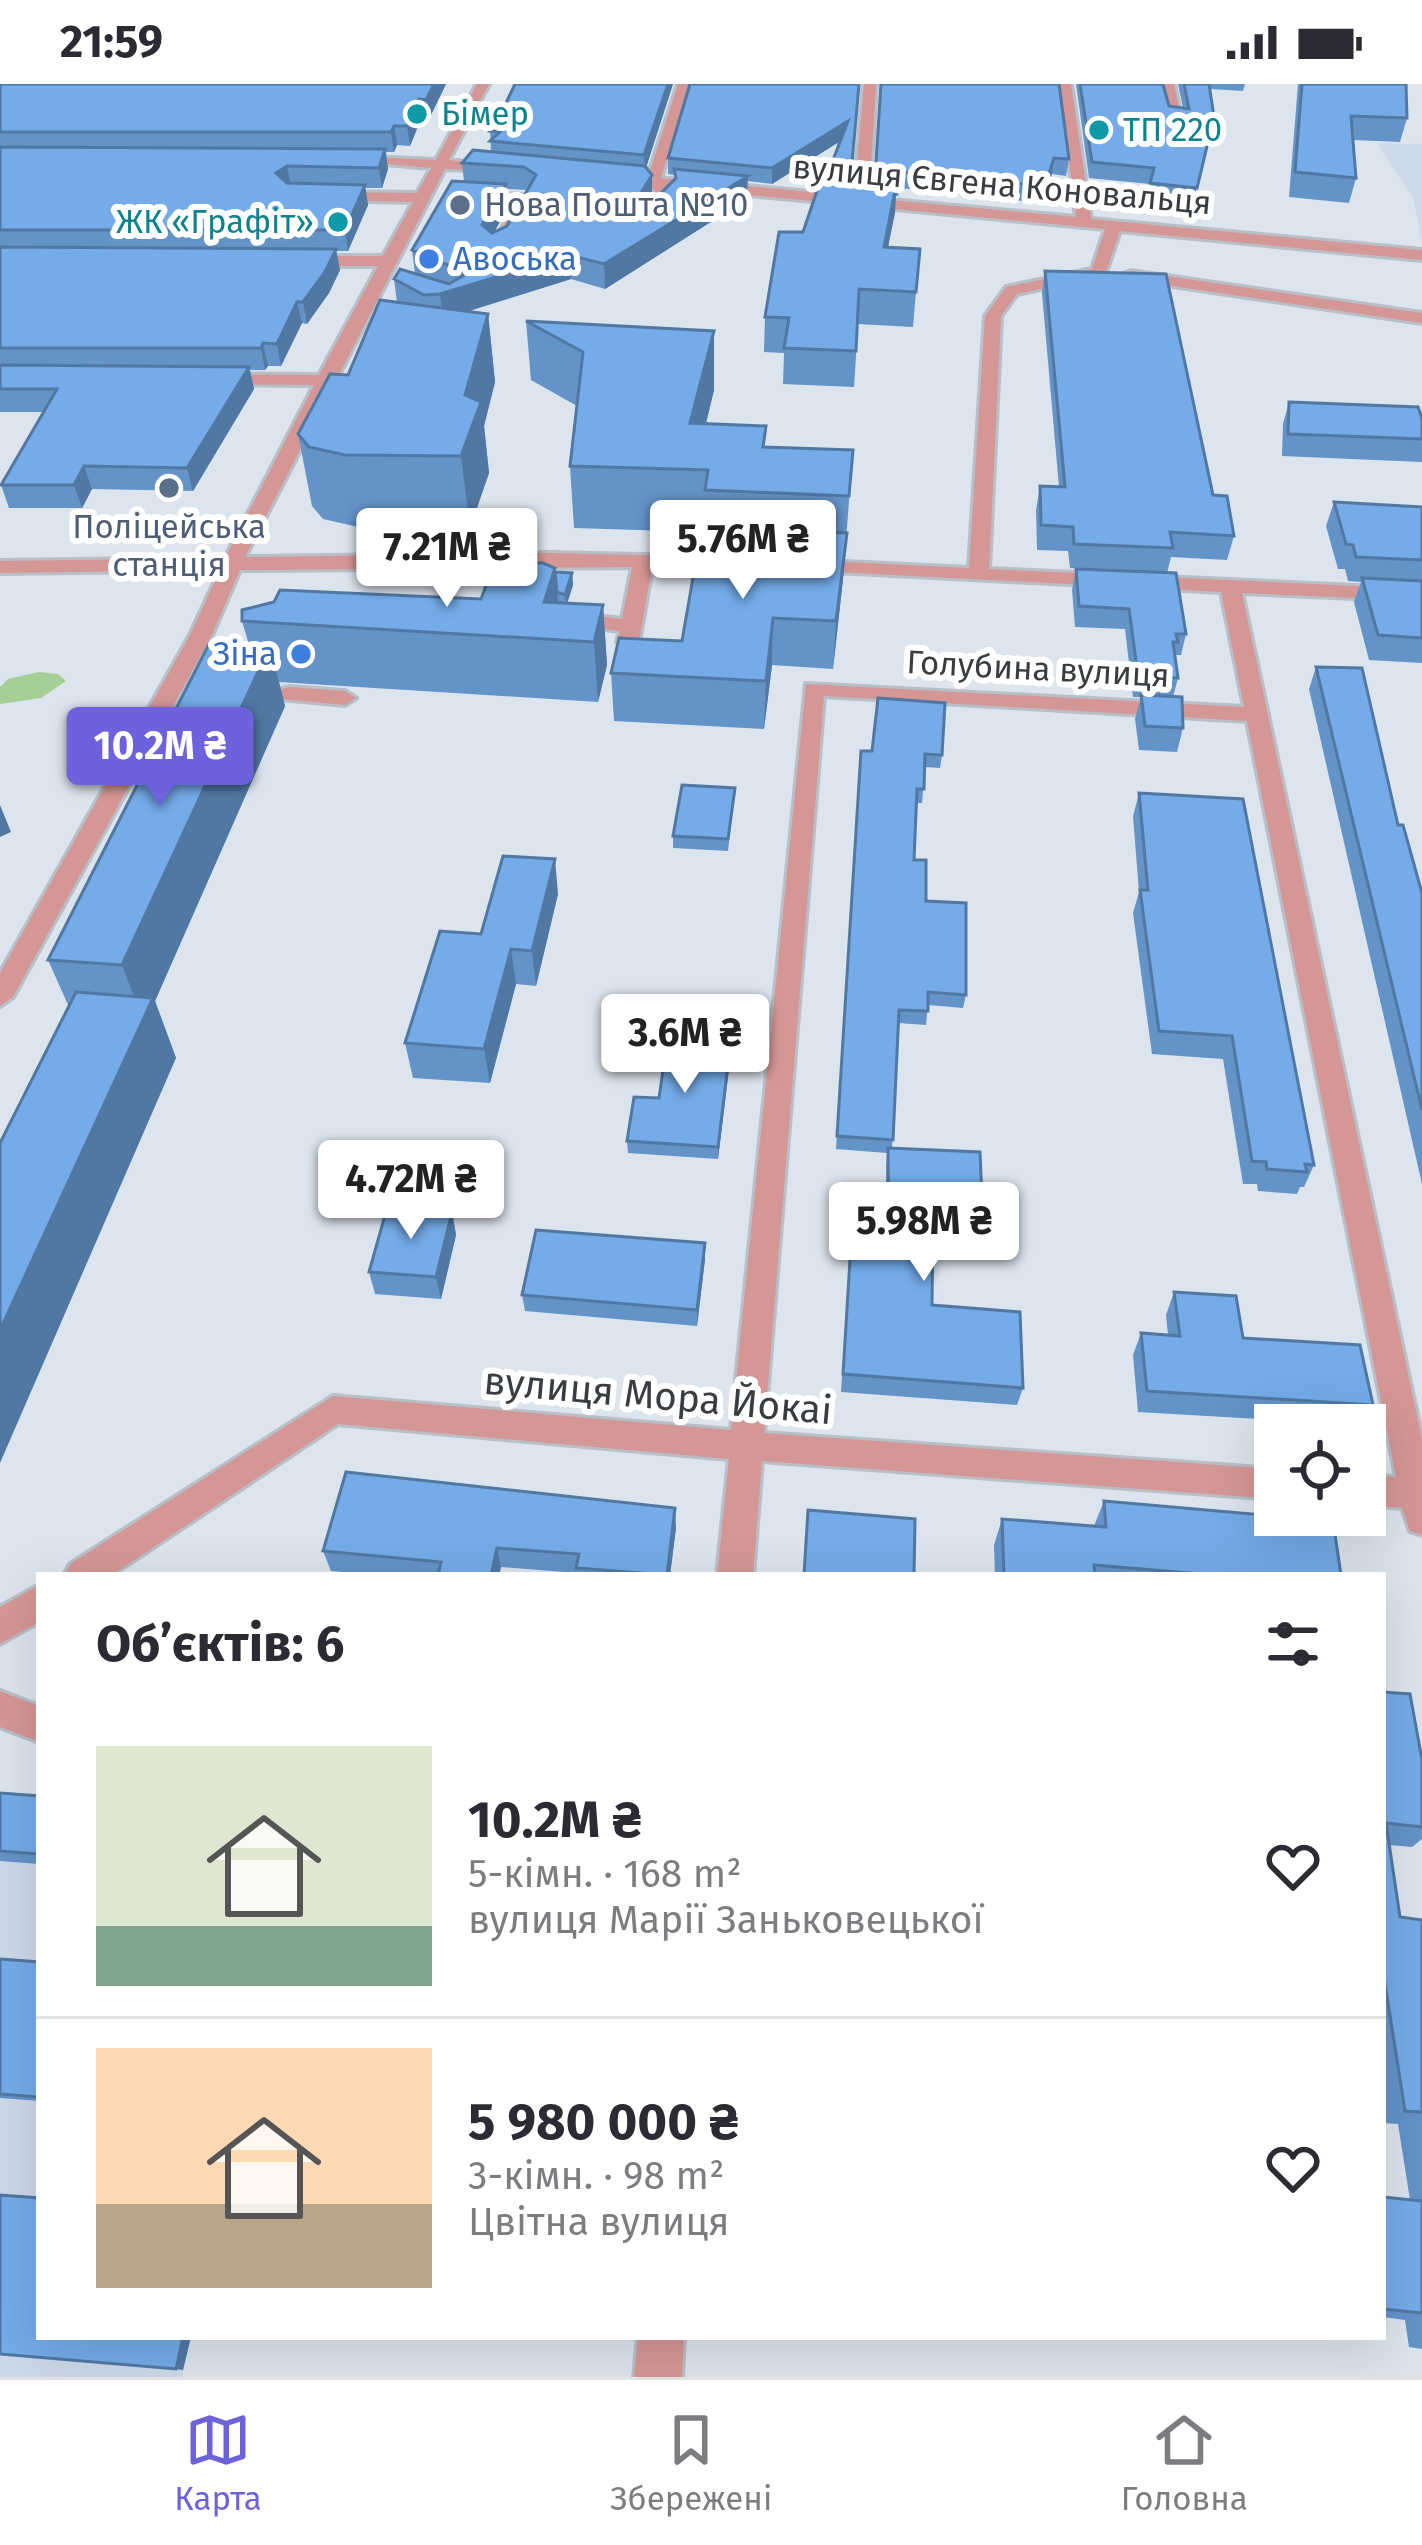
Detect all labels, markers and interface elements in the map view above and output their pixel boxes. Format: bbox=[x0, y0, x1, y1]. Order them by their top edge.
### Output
text: 21:59 bbox=[60, 15, 163, 69]
place label: Бімер bbox=[441, 94, 529, 134]
marker: Бімер bbox=[404, 101, 430, 127]
place label: ТП 220 bbox=[1123, 110, 1222, 150]
marker: ТП 220 bbox=[1086, 117, 1112, 143]
street label: вулиця Євгена Коновальця bbox=[791, 147, 1213, 223]
place label: Нова Пошта №10 bbox=[484, 185, 749, 225]
marker: Нова Пошта №10 bbox=[447, 192, 473, 218]
place label: ЖК «Графіт» bbox=[116, 202, 314, 242]
marker: ЖК «Графіт» bbox=[325, 209, 351, 235]
place label: Авоська bbox=[453, 239, 577, 279]
marker: Авоська bbox=[416, 246, 442, 272]
marker: Поліцейська станція bbox=[156, 475, 182, 501]
pin: 5.76M ₴ bbox=[632, 500, 854, 602]
place label: Поліцейська станція bbox=[72, 507, 266, 585]
pin: 7.21M ₴ bbox=[336, 508, 558, 610]
text: 5.76M ₴ bbox=[677, 516, 809, 562]
text: 7.21M ₴ bbox=[383, 524, 511, 570]
place label: Зіна bbox=[213, 634, 277, 674]
marker: Зіна bbox=[288, 641, 314, 667]
street label: Голубина вулиця bbox=[906, 642, 1170, 696]
pin: 10.2M ₴ bbox=[49, 707, 271, 809]
text: 10.2M ₴ bbox=[94, 723, 226, 769]
pin: 3.6M ₴ bbox=[587, 994, 783, 1096]
text: 3.6M ₴ bbox=[628, 1010, 742, 1056]
pin: 4.72M ₴ bbox=[300, 1140, 522, 1242]
text: 4.72M ₴ bbox=[345, 1156, 477, 1202]
pin: 5.98M ₴ bbox=[813, 1182, 1035, 1284]
text: 5.98M ₴ bbox=[856, 1198, 992, 1244]
street label: вулиця Мора Йокаі bbox=[482, 1358, 834, 1434]
map controls bbox=[1254, 1404, 1386, 1536]
button: locate bbox=[1254, 1404, 1386, 1536]
icon: filters bbox=[1260, 1611, 1326, 1677]
text: Об’єктів: 6 bbox=[96, 1613, 345, 1675]
text: 10.2M ₴ bbox=[468, 1789, 642, 1851]
icon: home bbox=[192, 1794, 336, 1938]
icon: heart bbox=[1260, 1833, 1326, 1899]
text: 5-кімн. · 168 m² bbox=[468, 1851, 742, 1897]
text: вулиця Марії Заньковецької bbox=[468, 1897, 983, 1943]
text: 5 980 000 ₴ bbox=[468, 2091, 738, 2153]
icon: home bbox=[192, 2096, 336, 2240]
icon: heart bbox=[1260, 2135, 1326, 2201]
text: 3-кімн. · 98 m² bbox=[468, 2153, 724, 2199]
text: Цвітна вулиця bbox=[468, 2199, 730, 2245]
tab: Карта bbox=[174, 2407, 262, 2519]
tab: Збережені bbox=[610, 2407, 772, 2519]
tab: Головна bbox=[1121, 2407, 1248, 2519]

